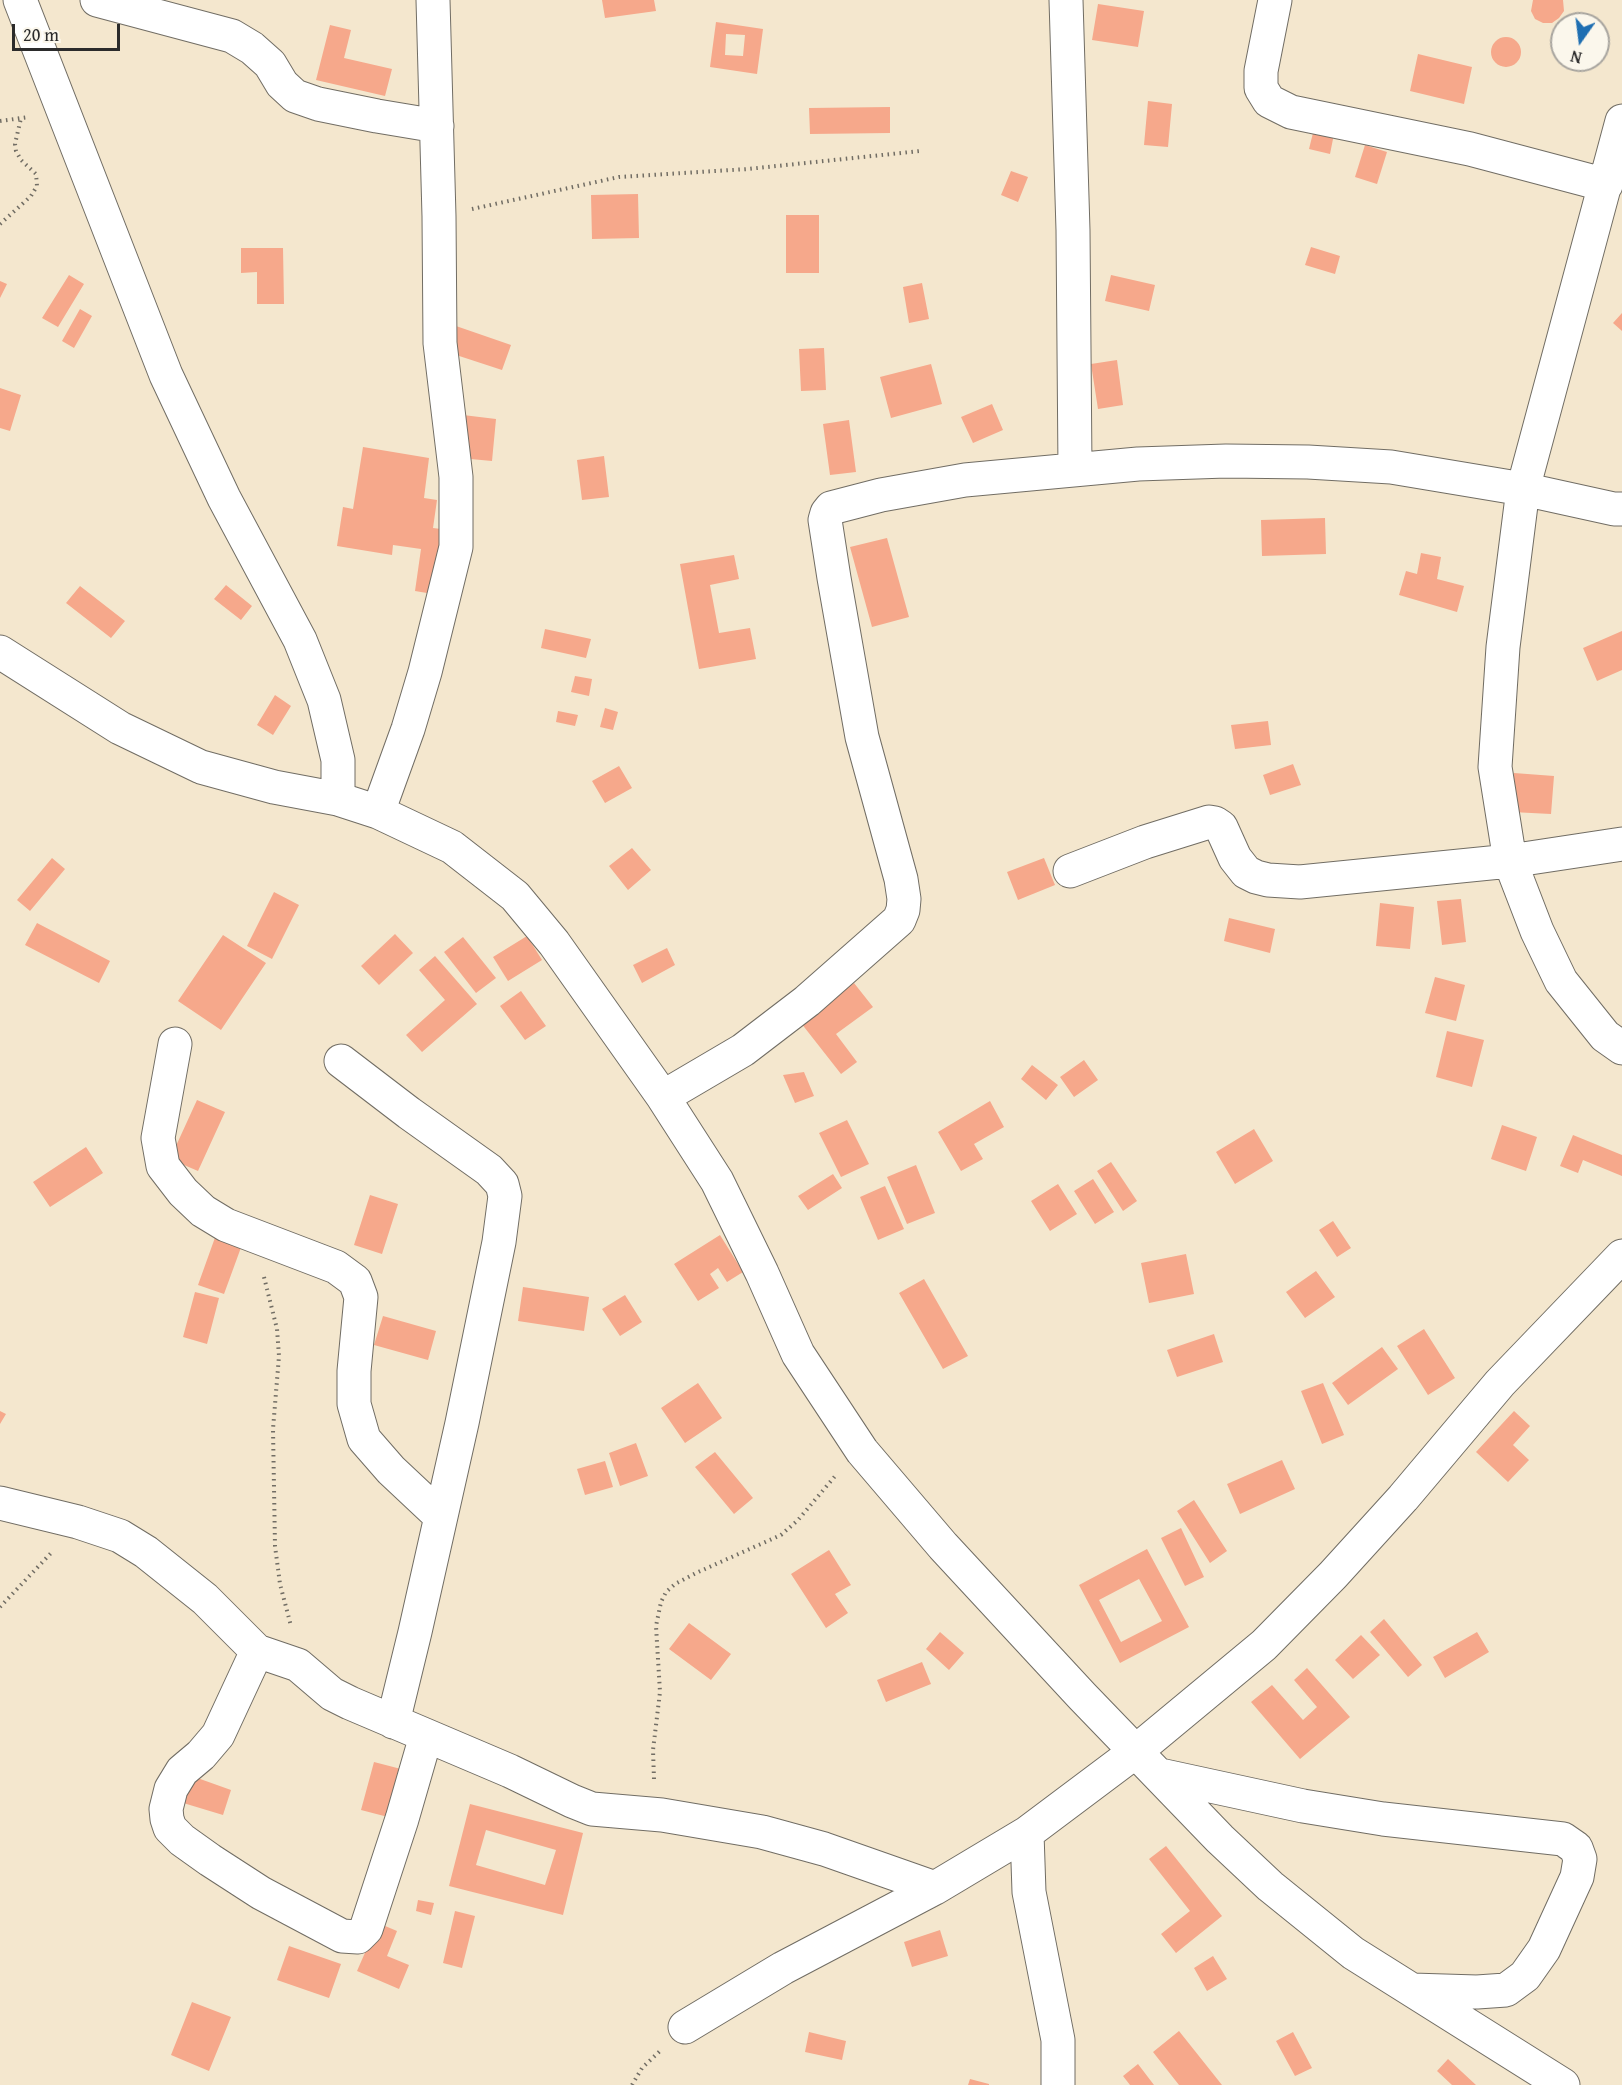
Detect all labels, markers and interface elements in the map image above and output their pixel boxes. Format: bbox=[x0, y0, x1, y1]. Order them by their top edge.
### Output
scale bar bbox=[15, 12, 123, 50]
north arrow bbox=[1550, 12, 1610, 72]
text: 20 m bbox=[23, 21, 59, 48]
text: N bbox=[1568, 45, 1584, 70]

